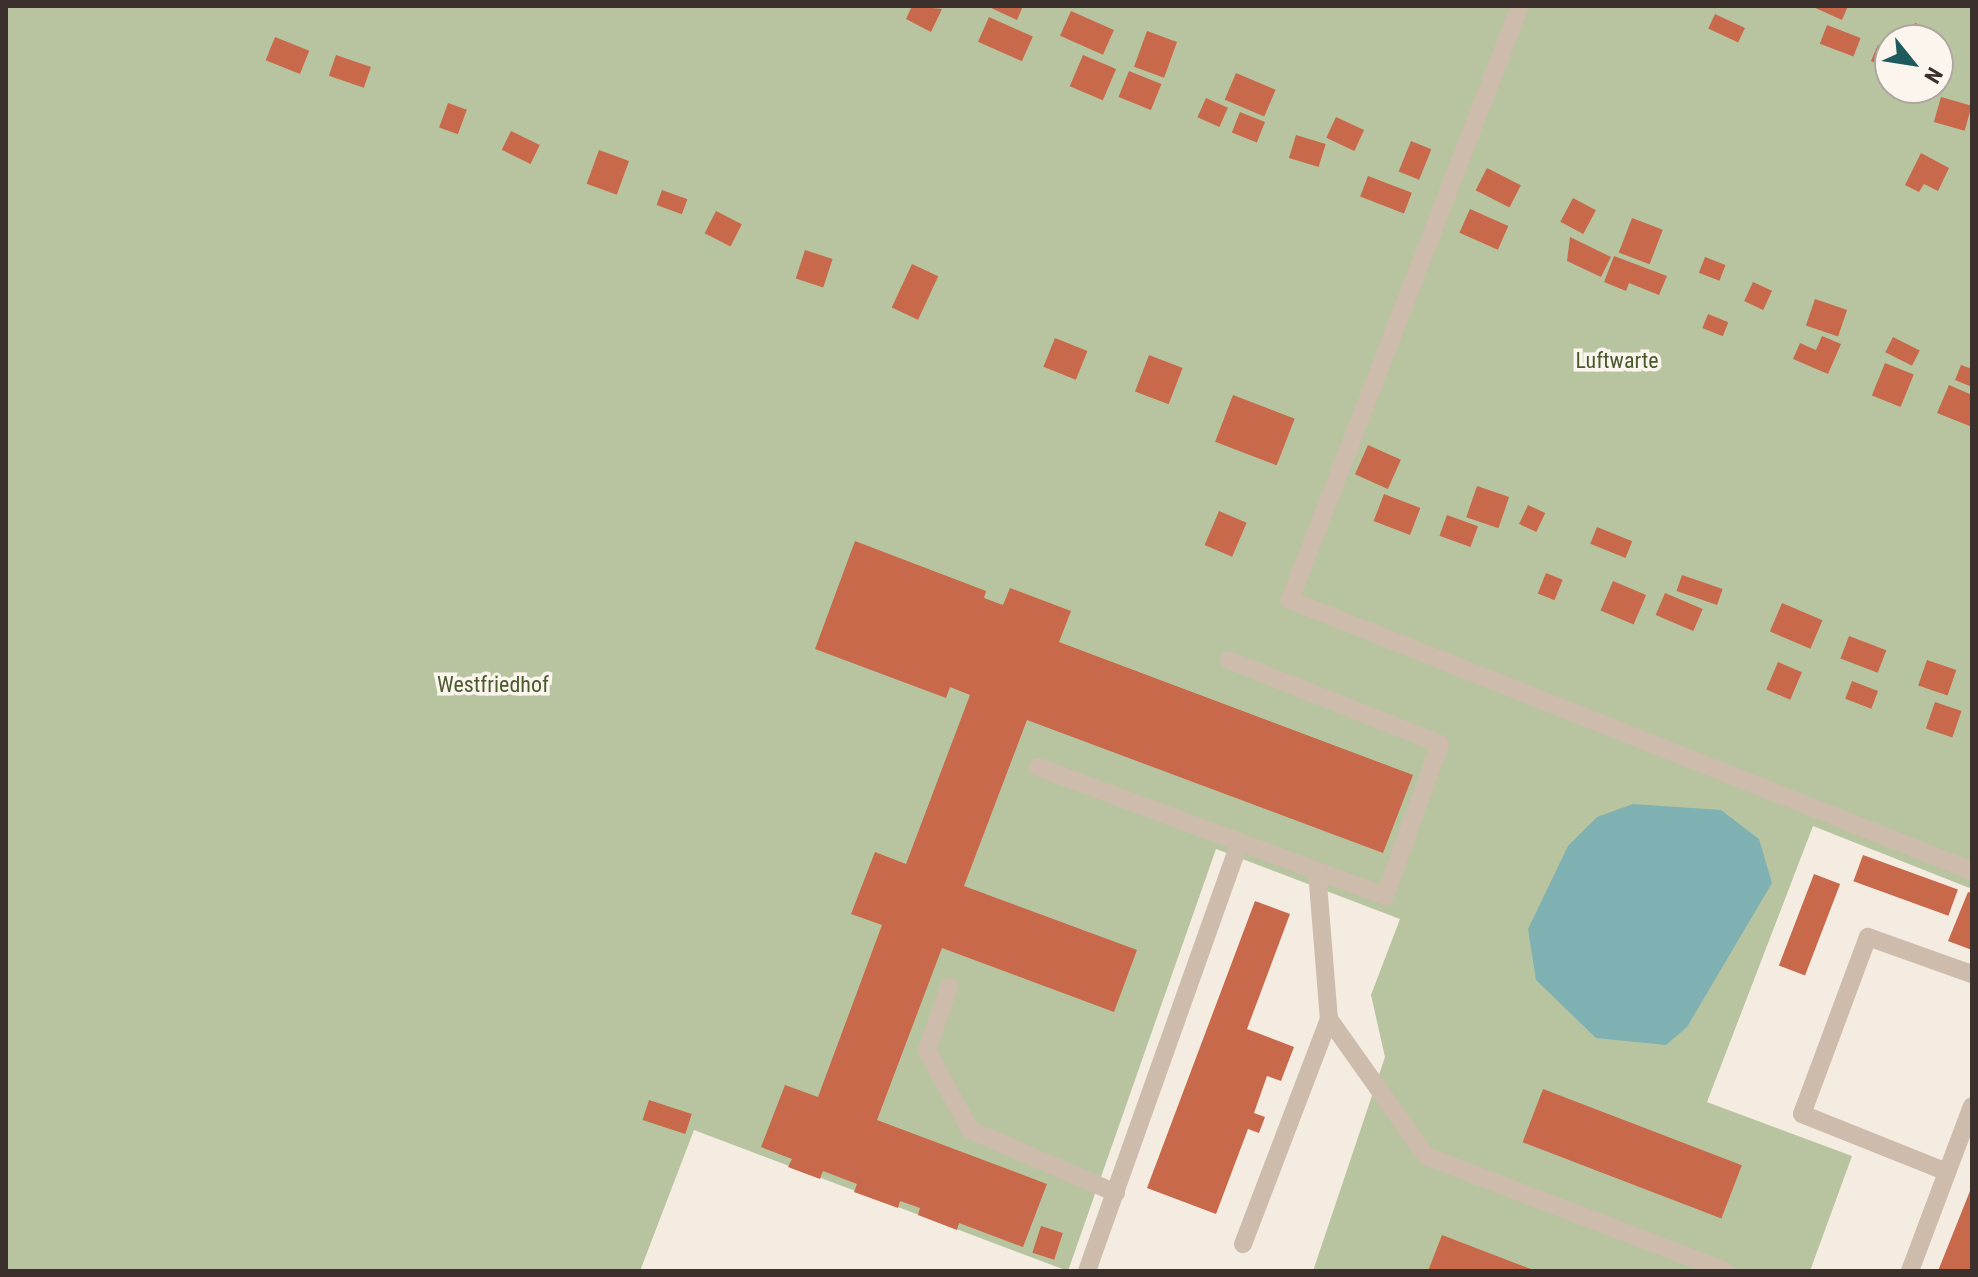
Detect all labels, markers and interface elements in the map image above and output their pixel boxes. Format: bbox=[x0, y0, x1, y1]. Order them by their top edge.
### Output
north arrow bbox=[1874, 24, 1954, 104]
text: N bbox=[1919, 63, 1948, 87]
park label: Luftwarte bbox=[1576, 348, 1658, 374]
park label: Westfriedhof bbox=[437, 672, 549, 698]

